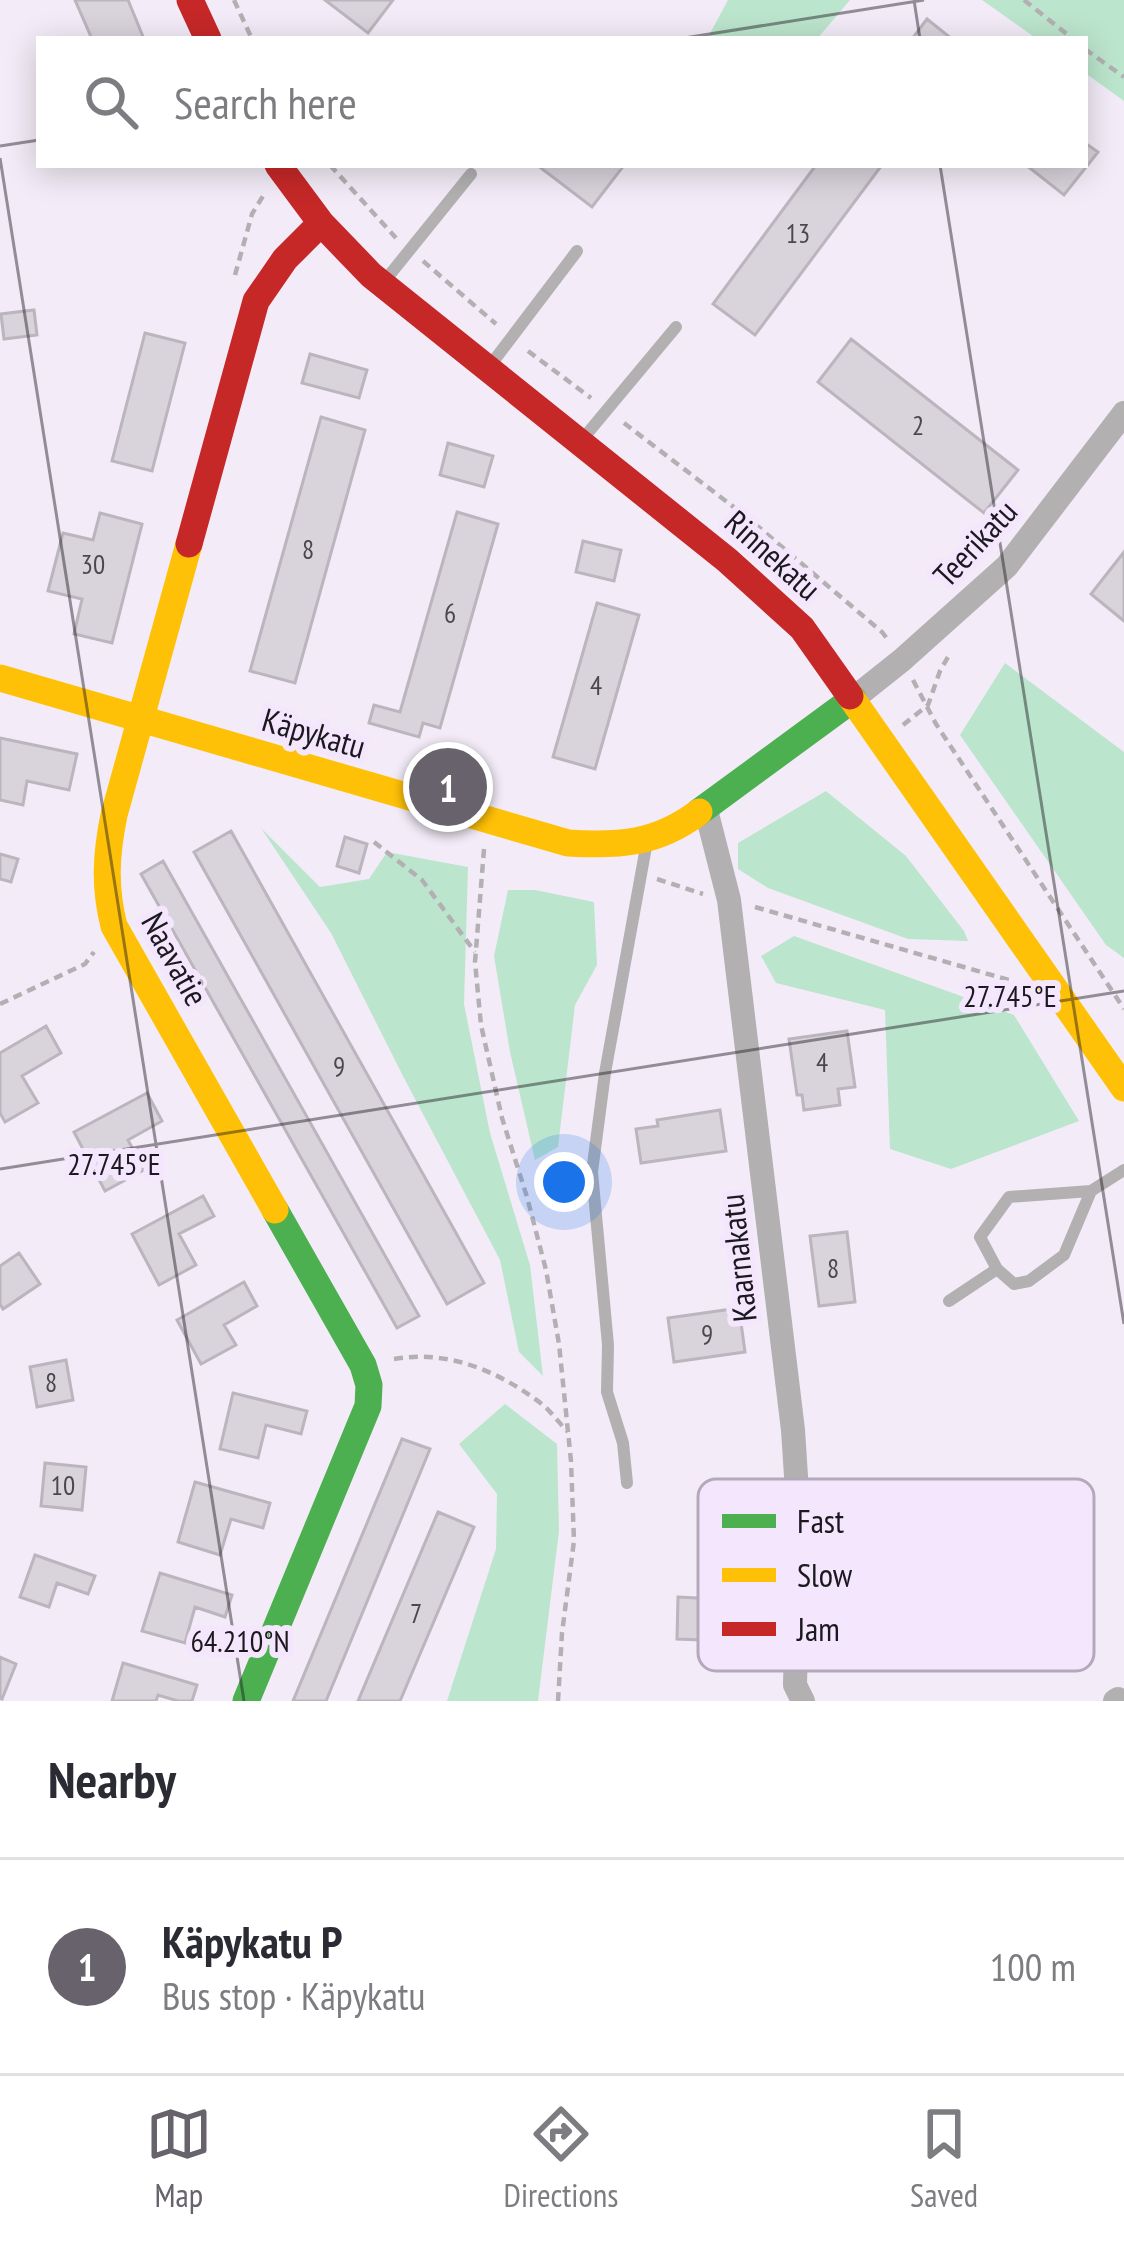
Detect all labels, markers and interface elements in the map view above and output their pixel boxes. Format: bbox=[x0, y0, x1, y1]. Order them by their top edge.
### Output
search box bbox=[36, 36, 1088, 168]
icon: search bbox=[78, 69, 144, 135]
text: Search here bbox=[174, 73, 357, 131]
house number: 13 bbox=[786, 216, 810, 250]
house number: 2 bbox=[912, 408, 924, 442]
street label: Teerikatu bbox=[923, 490, 1026, 595]
street label: Rinnekatu bbox=[716, 500, 830, 609]
house number: 8 bbox=[302, 532, 314, 566]
house number: 30 bbox=[81, 547, 105, 581]
house number: 6 bbox=[444, 596, 456, 630]
house number: 4 bbox=[590, 668, 602, 702]
street label: Käpykatu bbox=[258, 697, 371, 768]
pin: 1 bbox=[409, 742, 487, 832]
street label: Naavatie bbox=[132, 905, 218, 1013]
text: 27.745°E bbox=[963, 976, 1057, 1015]
house number: 4 bbox=[816, 1045, 828, 1079]
house number: 9 bbox=[333, 1049, 345, 1083]
text: 27.745°E bbox=[67, 1144, 161, 1183]
your location bbox=[534, 1152, 594, 1212]
street label: Kaarnakatu bbox=[709, 1192, 766, 1324]
house number: 8 bbox=[827, 1251, 839, 1285]
house number: 9 bbox=[701, 1317, 713, 1351]
house number: 8 bbox=[45, 1365, 57, 1399]
house number: 10 bbox=[51, 1468, 75, 1502]
legend bbox=[698, 1479, 1094, 1671]
text: Fast bbox=[797, 1499, 844, 1542]
text: Slow bbox=[797, 1553, 853, 1596]
house number: 7 bbox=[410, 1596, 422, 1630]
text: Jam bbox=[796, 1607, 840, 1650]
text: 64.210°N bbox=[190, 1621, 290, 1660]
text: Nearby bbox=[48, 1746, 176, 1812]
text: Käpykatu P bbox=[162, 1912, 343, 1970]
text: 1 bbox=[78, 1941, 96, 1992]
text: 100 m bbox=[990, 1941, 1076, 1992]
text: Bus stop · Käpykatu bbox=[162, 1970, 425, 2021]
tab: Map bbox=[146, 2101, 212, 2216]
tab: Directions bbox=[504, 2101, 618, 2216]
tab: Saved bbox=[910, 2101, 978, 2216]

